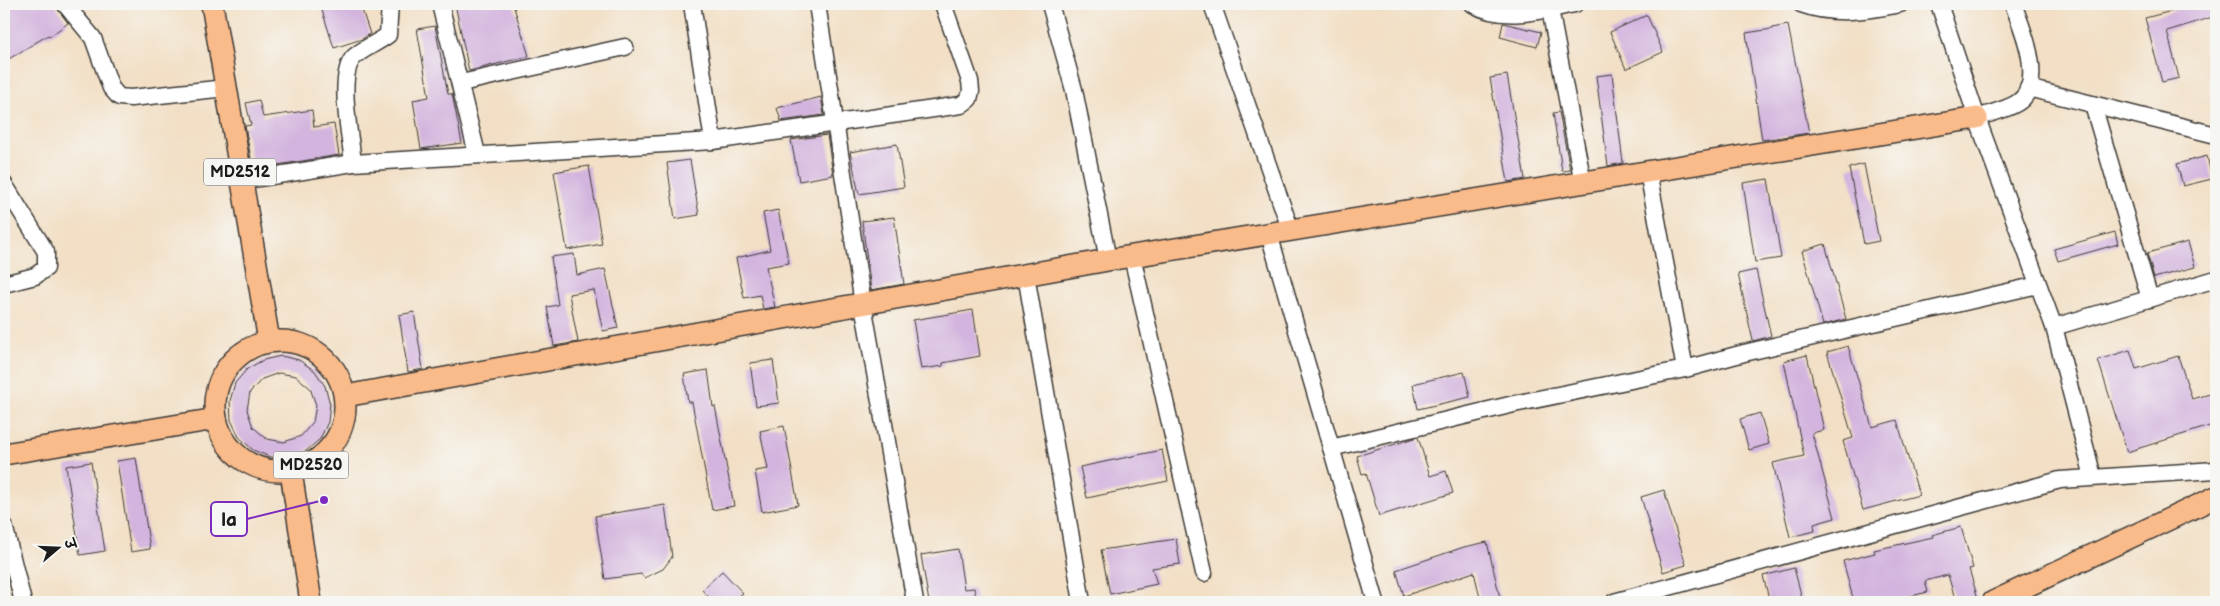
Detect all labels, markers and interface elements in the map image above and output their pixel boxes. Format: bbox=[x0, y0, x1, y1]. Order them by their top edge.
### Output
road number: MD2512 bbox=[204, 158, 276, 186]
road number: MD2520 bbox=[274, 452, 348, 478]
callout: la bbox=[211, 502, 247, 536]
text: la bbox=[221, 509, 237, 532]
north arrow bbox=[32, 524, 82, 574]
text: उ bbox=[60, 535, 80, 553]

